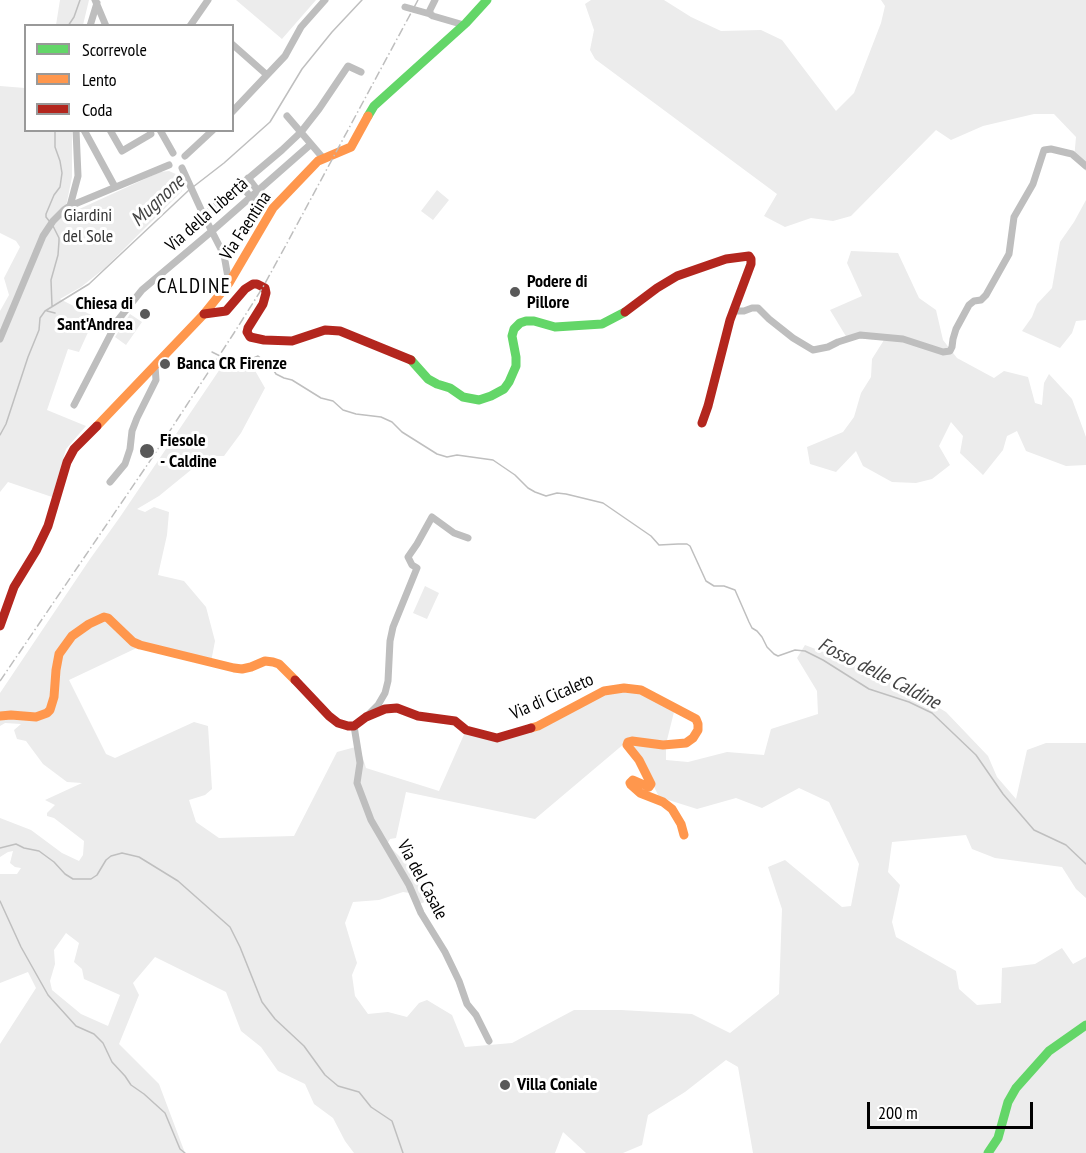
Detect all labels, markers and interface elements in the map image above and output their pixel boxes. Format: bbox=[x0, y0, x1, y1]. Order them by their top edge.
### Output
legend bbox=[24, 24, 234, 132]
text: Scorrevole bbox=[82, 38, 147, 61]
text: Lento bbox=[82, 68, 117, 91]
text: Coda bbox=[82, 98, 113, 121]
water label: Mugnone bbox=[126, 170, 190, 232]
street label: Via della Libertà bbox=[161, 173, 253, 257]
street label: Via Faentina bbox=[216, 188, 276, 264]
park label: Giardini del Sole bbox=[63, 205, 113, 248]
place label: Podere di Pillore bbox=[527, 271, 587, 314]
district label: CALDINE bbox=[157, 274, 231, 300]
marker: Podere di Pillore bbox=[508, 285, 522, 299]
place label: Chiesa di Sant'Andrea bbox=[57, 293, 133, 336]
marker: Chiesa di Sant'Andrea bbox=[138, 307, 152, 321]
place label: Banca CR Firenze bbox=[177, 353, 287, 375]
marker: Banca CR Firenze bbox=[158, 357, 172, 371]
place label: Fiesole - Caldine bbox=[160, 430, 217, 472]
marker: Fiesole - Caldine bbox=[138, 442, 156, 460]
water label: Fosso delle Caldine bbox=[814, 633, 944, 715]
street label: Via di Cicaleto bbox=[507, 669, 597, 725]
street label: Via del Casale bbox=[392, 837, 452, 923]
place label: Villa Coniale bbox=[517, 1074, 597, 1096]
marker: Villa Coniale bbox=[498, 1078, 512, 1092]
scale bar bbox=[870, 1090, 1036, 1128]
text: 200 m bbox=[878, 1101, 918, 1124]

